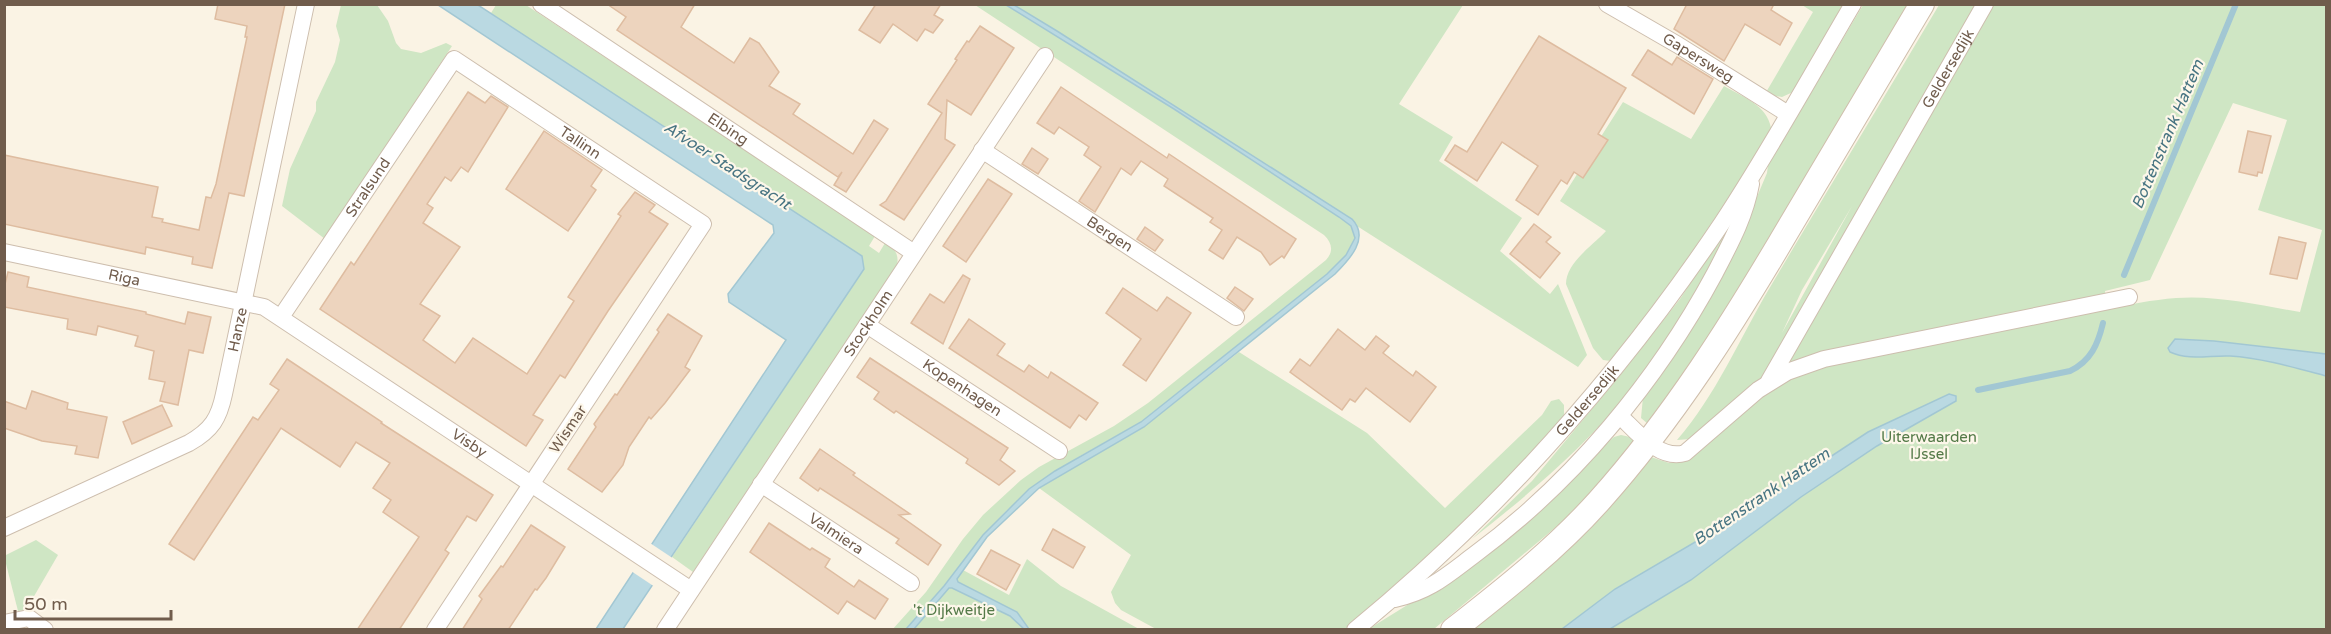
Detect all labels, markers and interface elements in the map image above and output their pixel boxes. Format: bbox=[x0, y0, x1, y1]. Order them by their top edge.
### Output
street label: Geldersedijk bbox=[1918, 26, 1978, 111]
street label: Gapersweg bbox=[1659, 29, 1737, 87]
water label: Bottenstrank Hattem bbox=[2127, 57, 2208, 212]
street label: Elbing bbox=[704, 109, 752, 149]
water label: Afvoer Stadsgracht bbox=[660, 117, 796, 215]
street label: Tallinn bbox=[556, 122, 604, 163]
street label: Stralsund bbox=[342, 154, 394, 220]
street label: Bergen bbox=[1083, 212, 1136, 256]
street label: Riga bbox=[107, 265, 142, 290]
street label: Stockholm bbox=[840, 287, 897, 360]
street label: Hanze bbox=[224, 306, 251, 353]
street label: Kopenhagen bbox=[919, 355, 1005, 420]
street label: Geldersedijk bbox=[1552, 361, 1623, 440]
street label: Wismar bbox=[545, 401, 591, 456]
street label: Visby bbox=[448, 425, 490, 461]
park label: Uiterwaarden IJssel bbox=[1881, 428, 1977, 463]
water label: Bottenstrank Hattem bbox=[1690, 444, 1834, 550]
street label: Valmiera bbox=[805, 509, 867, 558]
scale bar bbox=[15, 583, 171, 621]
text: 50 m bbox=[24, 593, 68, 615]
park label: 't Dijkweitje bbox=[913, 601, 995, 619]

